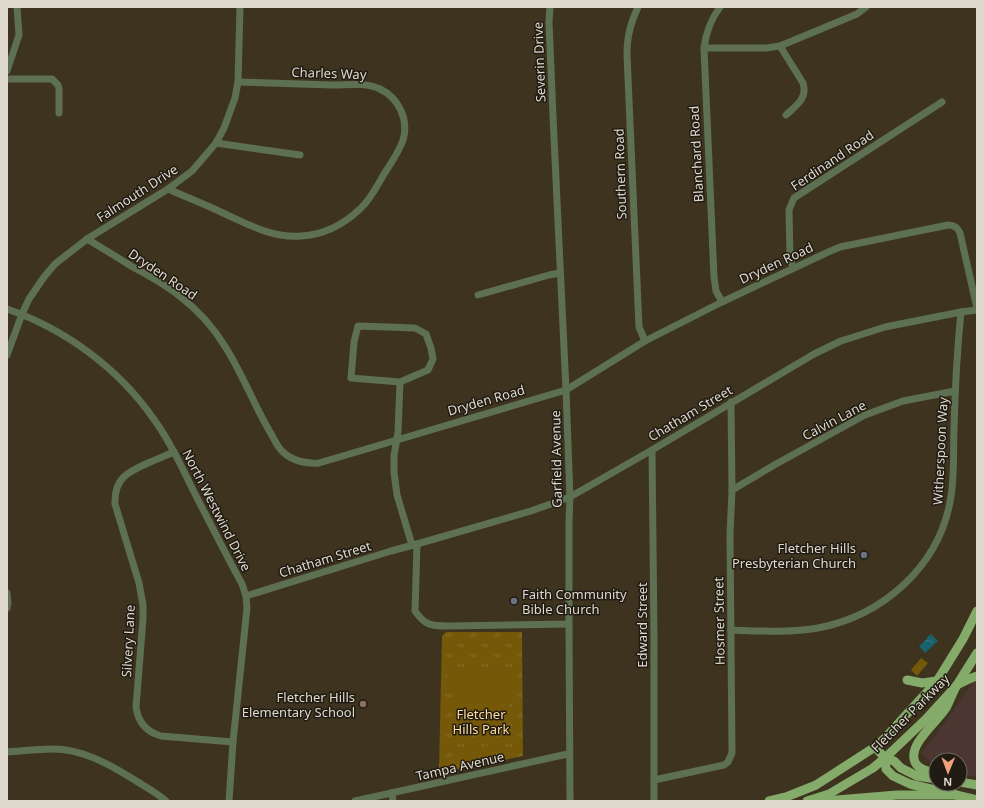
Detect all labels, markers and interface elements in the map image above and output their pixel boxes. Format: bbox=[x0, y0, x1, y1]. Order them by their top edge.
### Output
street label: Severin Drive bbox=[529, 21, 549, 103]
street label: Charles Way bbox=[291, 63, 367, 83]
street label: Blanchard Road bbox=[684, 105, 708, 203]
street label: Ferdinand Road bbox=[787, 126, 877, 194]
street label: Southern Road bbox=[609, 128, 631, 220]
street label: Falmouth Drive bbox=[93, 160, 181, 226]
street label: Dryden Road bbox=[736, 238, 816, 288]
street label: Dryden Road bbox=[125, 244, 201, 304]
street label: Dryden Road bbox=[445, 380, 527, 420]
street label: Chatham Street bbox=[644, 381, 736, 445]
street label: Calvin Lane bbox=[799, 396, 869, 444]
street label: Witherspoon Way bbox=[928, 396, 952, 505]
street label: Garfield Avenue bbox=[546, 410, 566, 508]
street label: North Westwind Drive bbox=[178, 446, 256, 574]
street label: Chatham Street bbox=[277, 536, 374, 582]
place label: Fletcher Hills Presbyterian Church bbox=[732, 539, 856, 572]
marker: Fletcher Hills Presbyterian Church bbox=[859, 550, 869, 560]
street label: Hosmer Street bbox=[709, 576, 729, 665]
street label: Edward Street bbox=[633, 582, 651, 668]
place label: Faith Community Bible Church bbox=[522, 585, 627, 618]
marker: Faith Community Bible Church bbox=[509, 596, 519, 606]
street label: Silvery Lane bbox=[117, 604, 139, 678]
street label: Fletcher Parkway bbox=[867, 670, 953, 756]
place label: Fletcher Hills Elementary School bbox=[242, 688, 355, 721]
marker: Fletcher Hills Elementary School bbox=[358, 699, 368, 709]
park label: Fletcher Hills Park bbox=[453, 705, 509, 738]
street label: Tampa Avenue bbox=[414, 747, 506, 785]
north arrow bbox=[928, 752, 968, 792]
text: N bbox=[943, 775, 952, 790]

